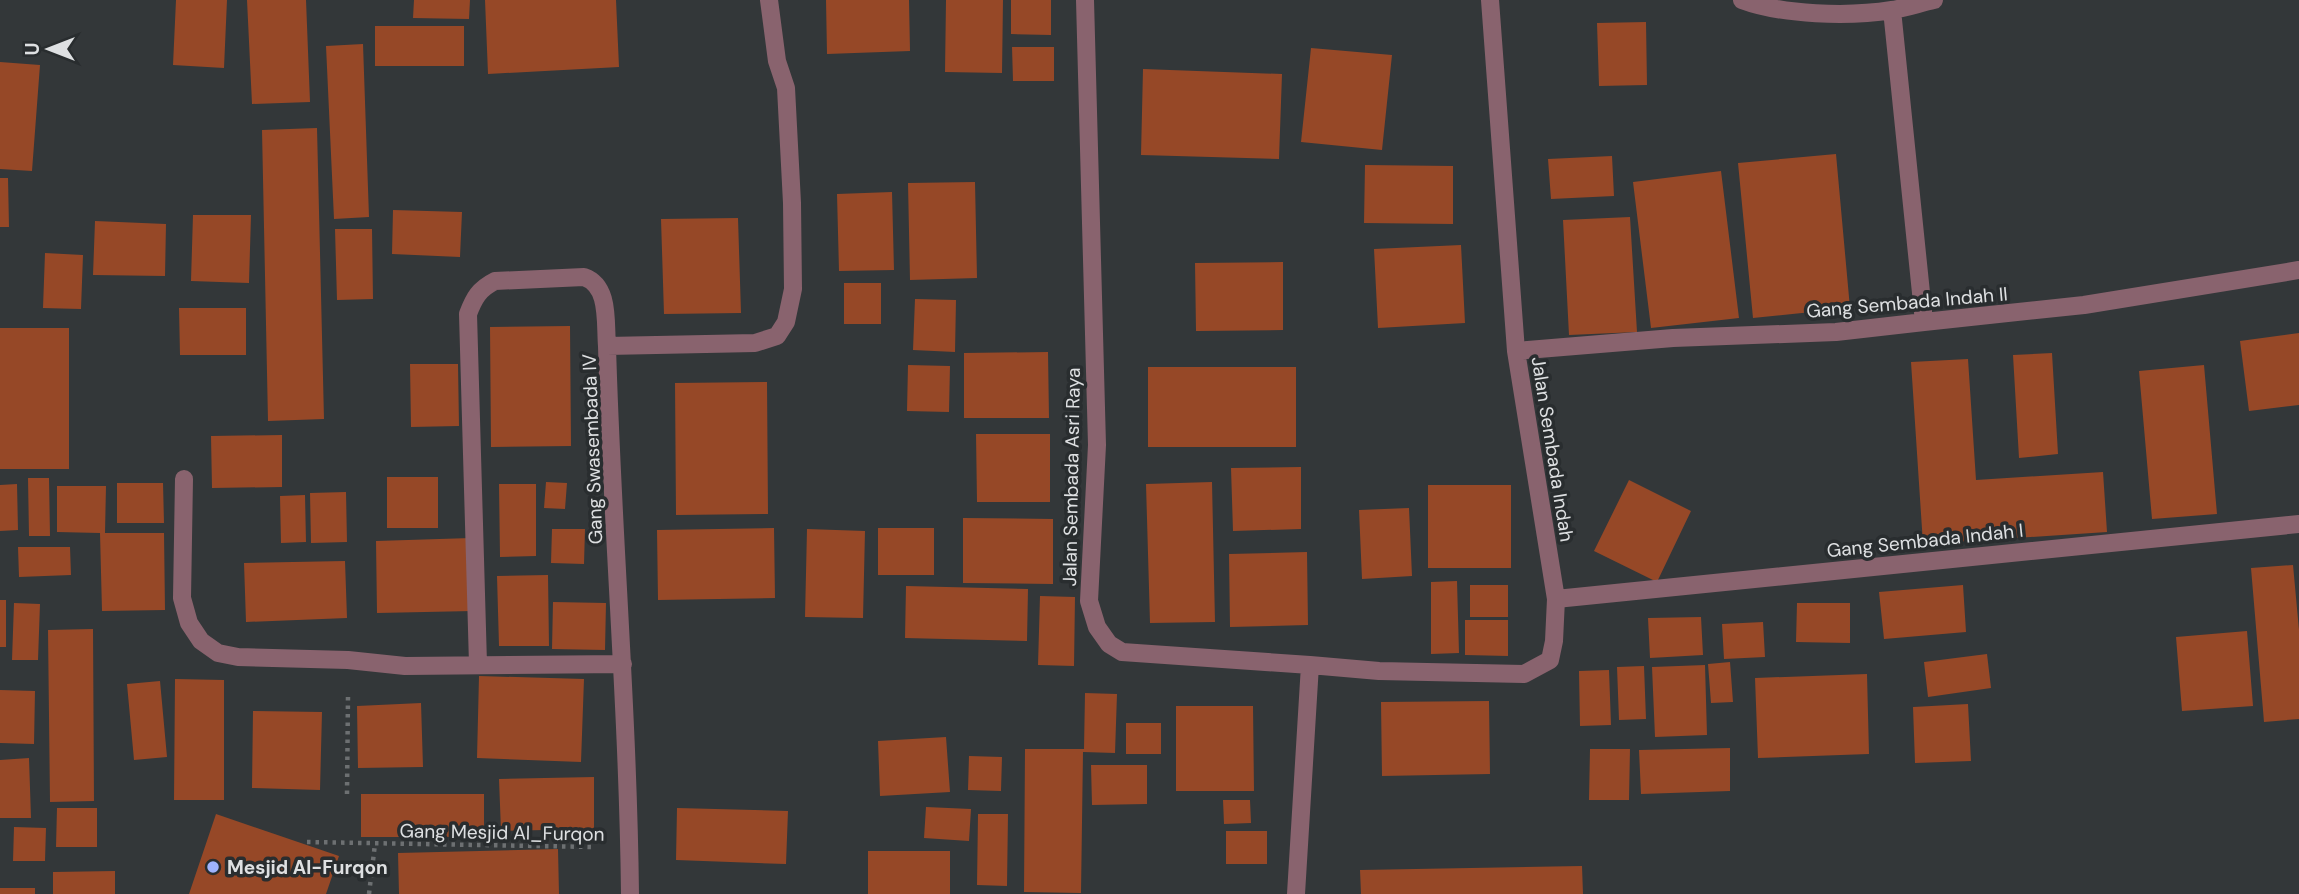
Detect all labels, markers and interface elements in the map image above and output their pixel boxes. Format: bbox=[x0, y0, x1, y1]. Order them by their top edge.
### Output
north arrow bbox=[14, 14, 84, 84]
text: U bbox=[20, 42, 45, 56]
street label: Gang Sembada Indah II bbox=[1805, 281, 2009, 324]
street label: Gang Swasembada IV bbox=[577, 353, 608, 545]
street label: Jalan Sembada Indah bbox=[1526, 355, 1579, 543]
street label: Jalan Sembada Asri Raya bbox=[1057, 367, 1086, 587]
street label: Gang Sembada Indah I bbox=[1825, 518, 2025, 563]
street label: Gang Mesjid Al_Furqon bbox=[399, 818, 605, 847]
place label: Mesjid Al-Furqon bbox=[227, 855, 388, 880]
marker: Mesjid Al-Furqon bbox=[205, 859, 221, 875]

